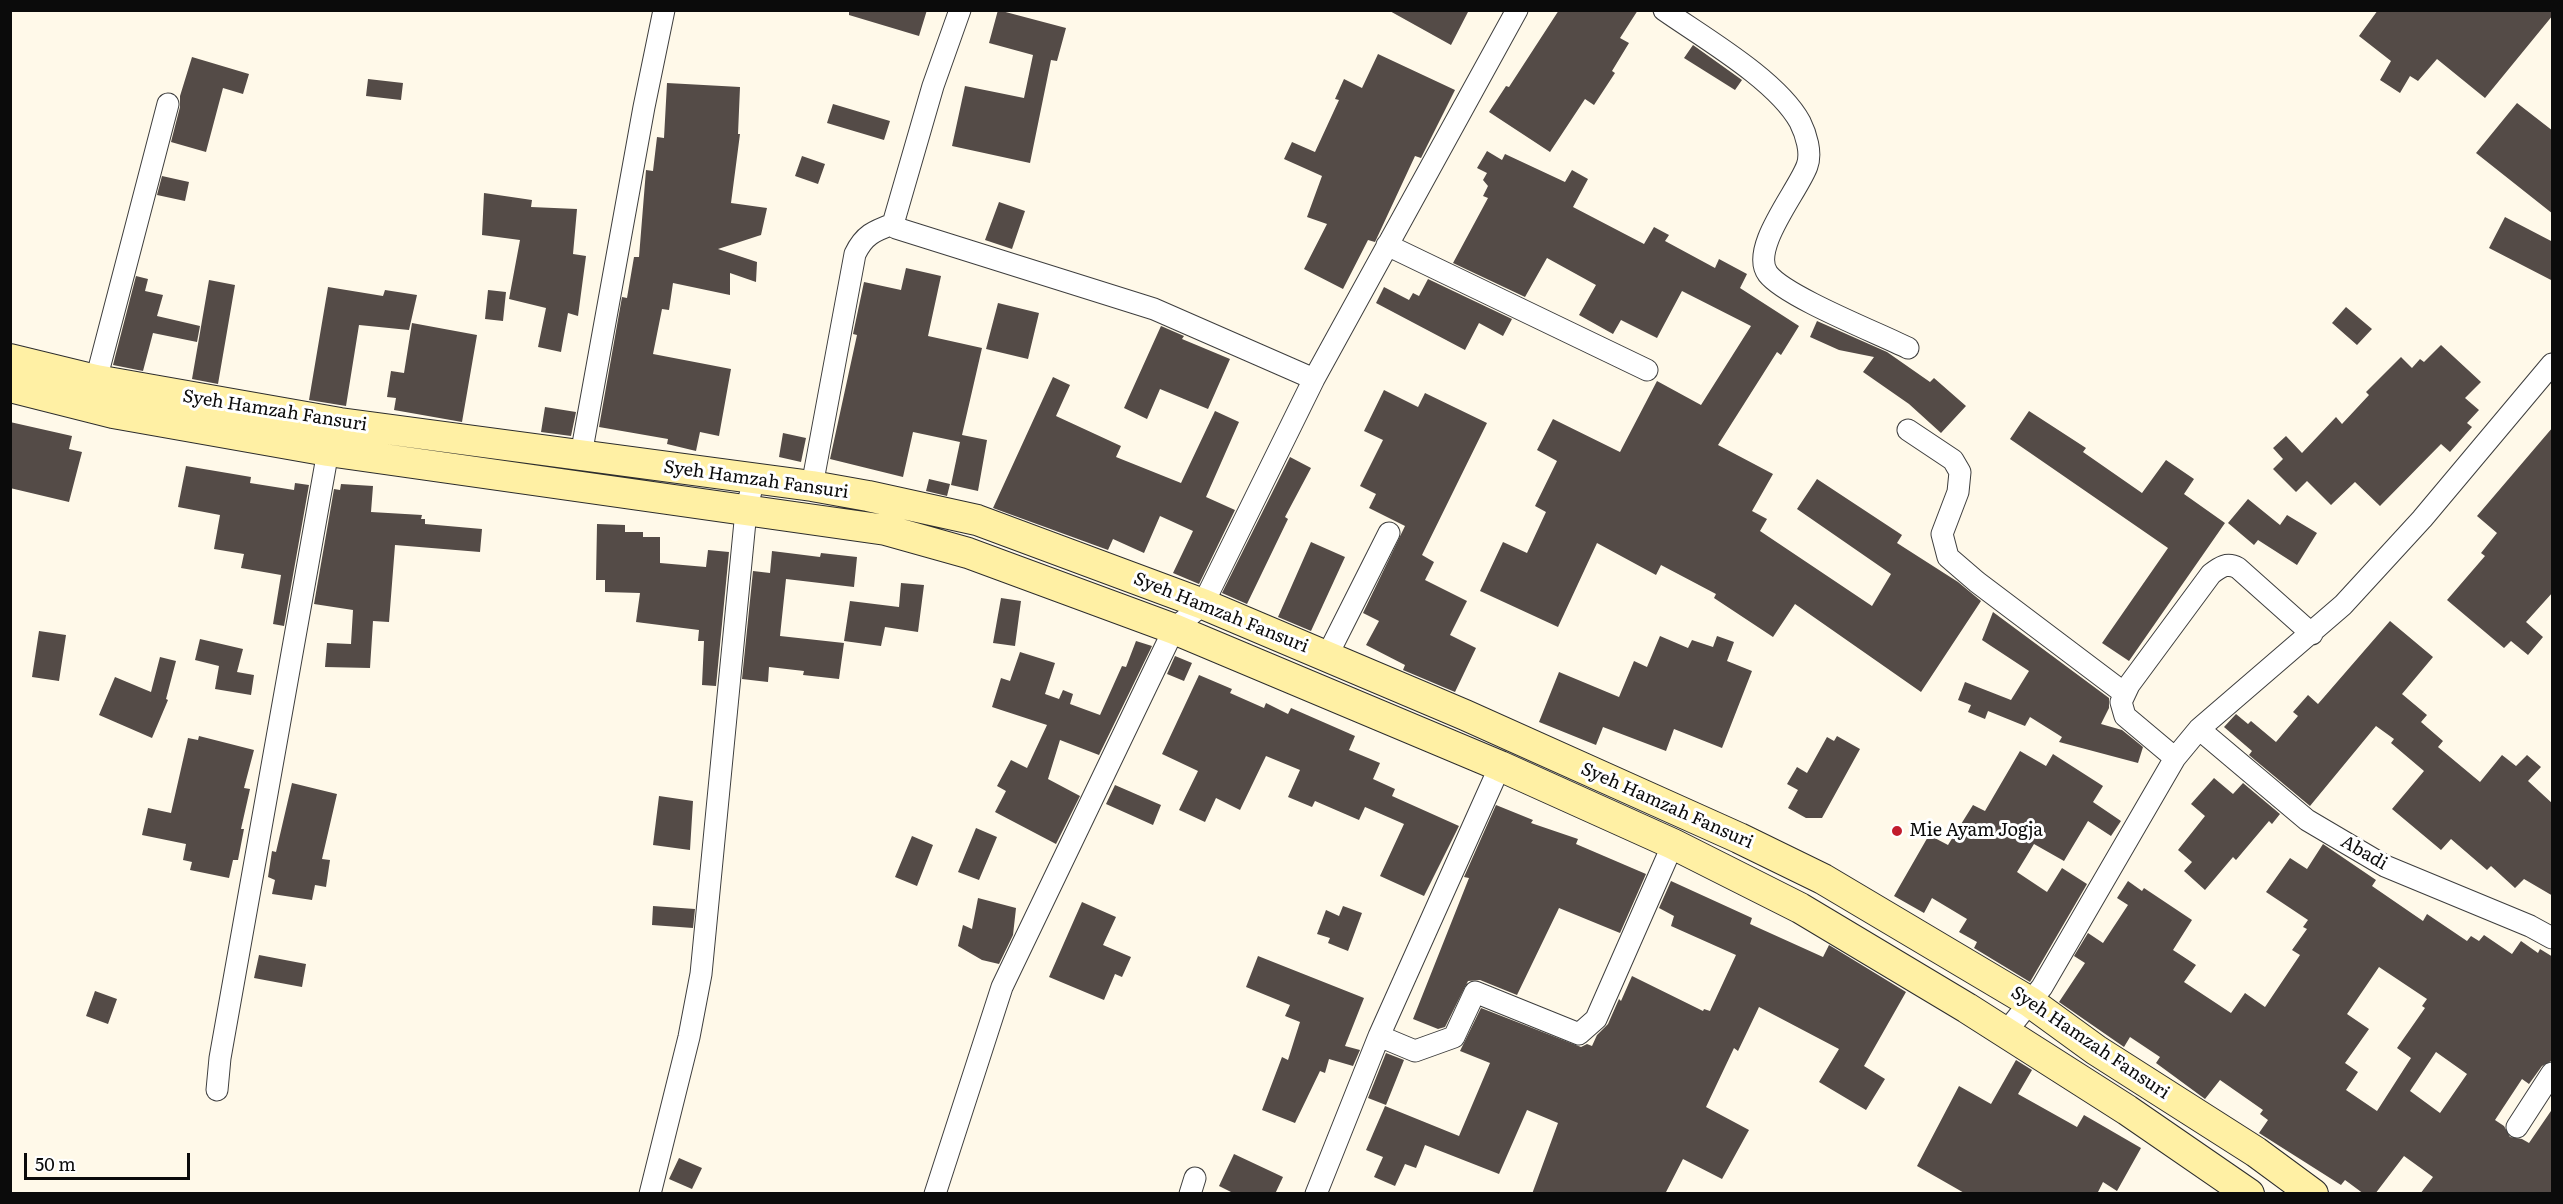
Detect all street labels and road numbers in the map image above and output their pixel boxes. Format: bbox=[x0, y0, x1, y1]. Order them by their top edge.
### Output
street label: Syeh Hamzah Fansuri bbox=[181, 386, 369, 436]
street label: Syeh Hamzah Fansuri bbox=[662, 456, 850, 504]
street label: Syeh Hamzah Fansuri bbox=[1130, 568, 1312, 658]
street label: Syeh Hamzah Fansuri bbox=[1577, 758, 1757, 854]
street label: Abadi bbox=[2337, 831, 2391, 875]
street label: Syeh Hamzah Fansuri bbox=[2007, 982, 2173, 1104]

